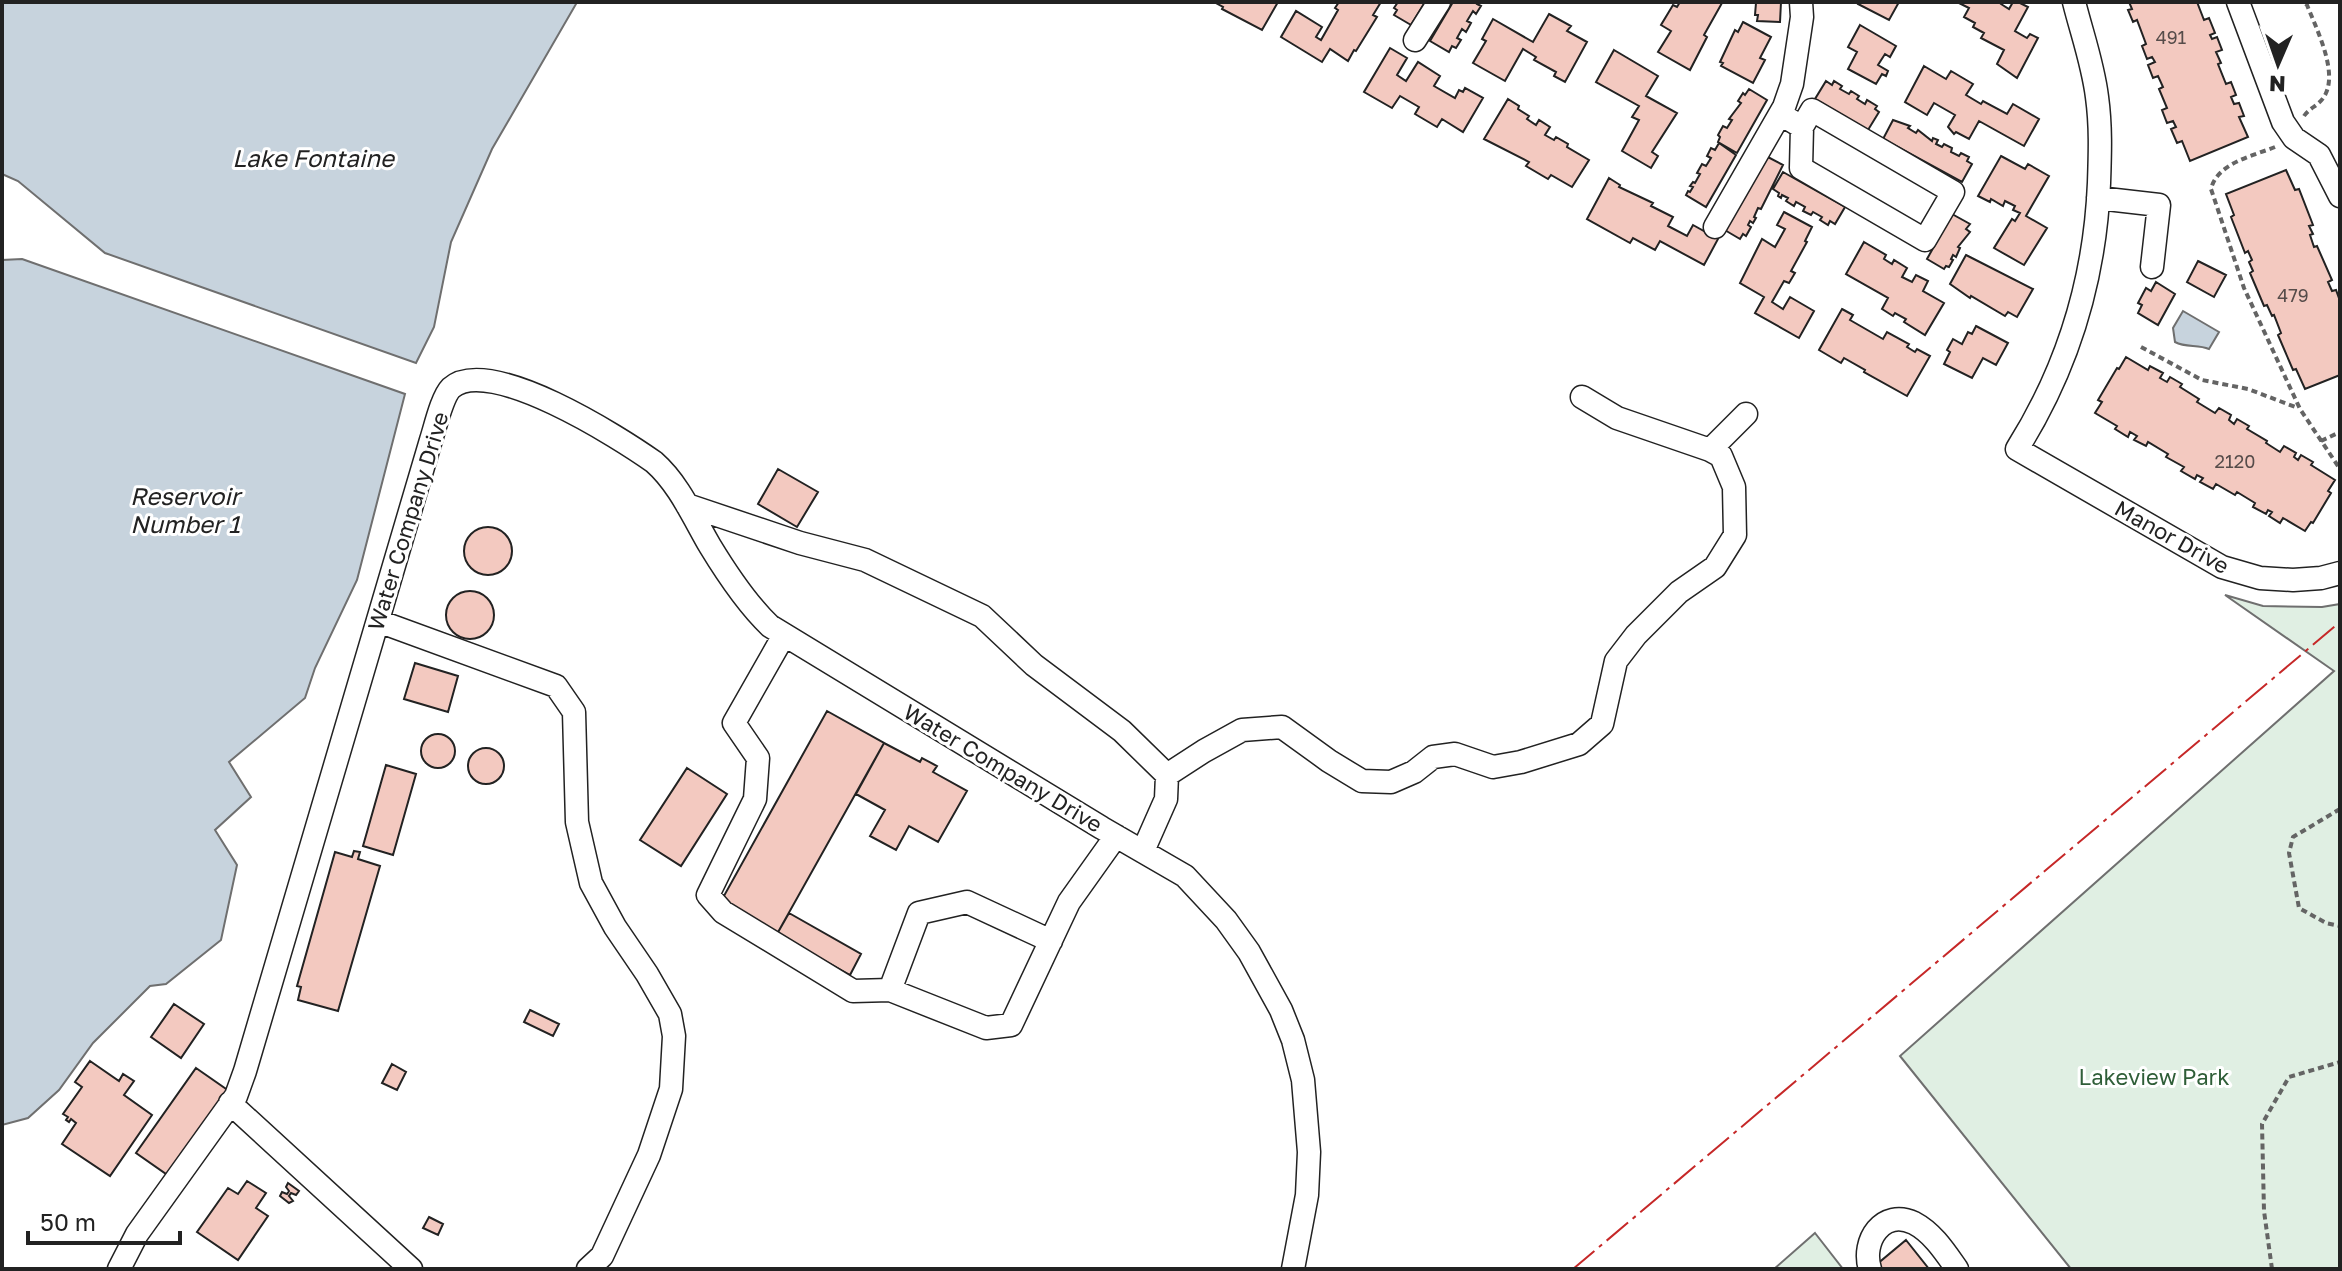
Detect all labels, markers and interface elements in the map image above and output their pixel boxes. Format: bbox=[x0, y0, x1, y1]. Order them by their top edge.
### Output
north arrow bbox=[2238, 24, 2318, 104]
house number: 491 bbox=[2156, 26, 2187, 48]
text: N bbox=[2268, 71, 2286, 98]
water label: Lake Fontaine bbox=[232, 143, 396, 172]
house number: 479 bbox=[2277, 284, 2309, 306]
street label: Water Company Drive bbox=[361, 408, 454, 633]
house number: 2120 bbox=[2215, 450, 2255, 472]
water label: Reservoir Number 1 bbox=[130, 481, 244, 538]
street label: Manor Drive bbox=[2110, 494, 2234, 579]
street label: Water Company Drive bbox=[899, 698, 1108, 838]
park label: Lakeview Park bbox=[2078, 1063, 2230, 1090]
scale bar bbox=[28, 1195, 180, 1245]
text: 50 m bbox=[40, 1207, 96, 1236]

